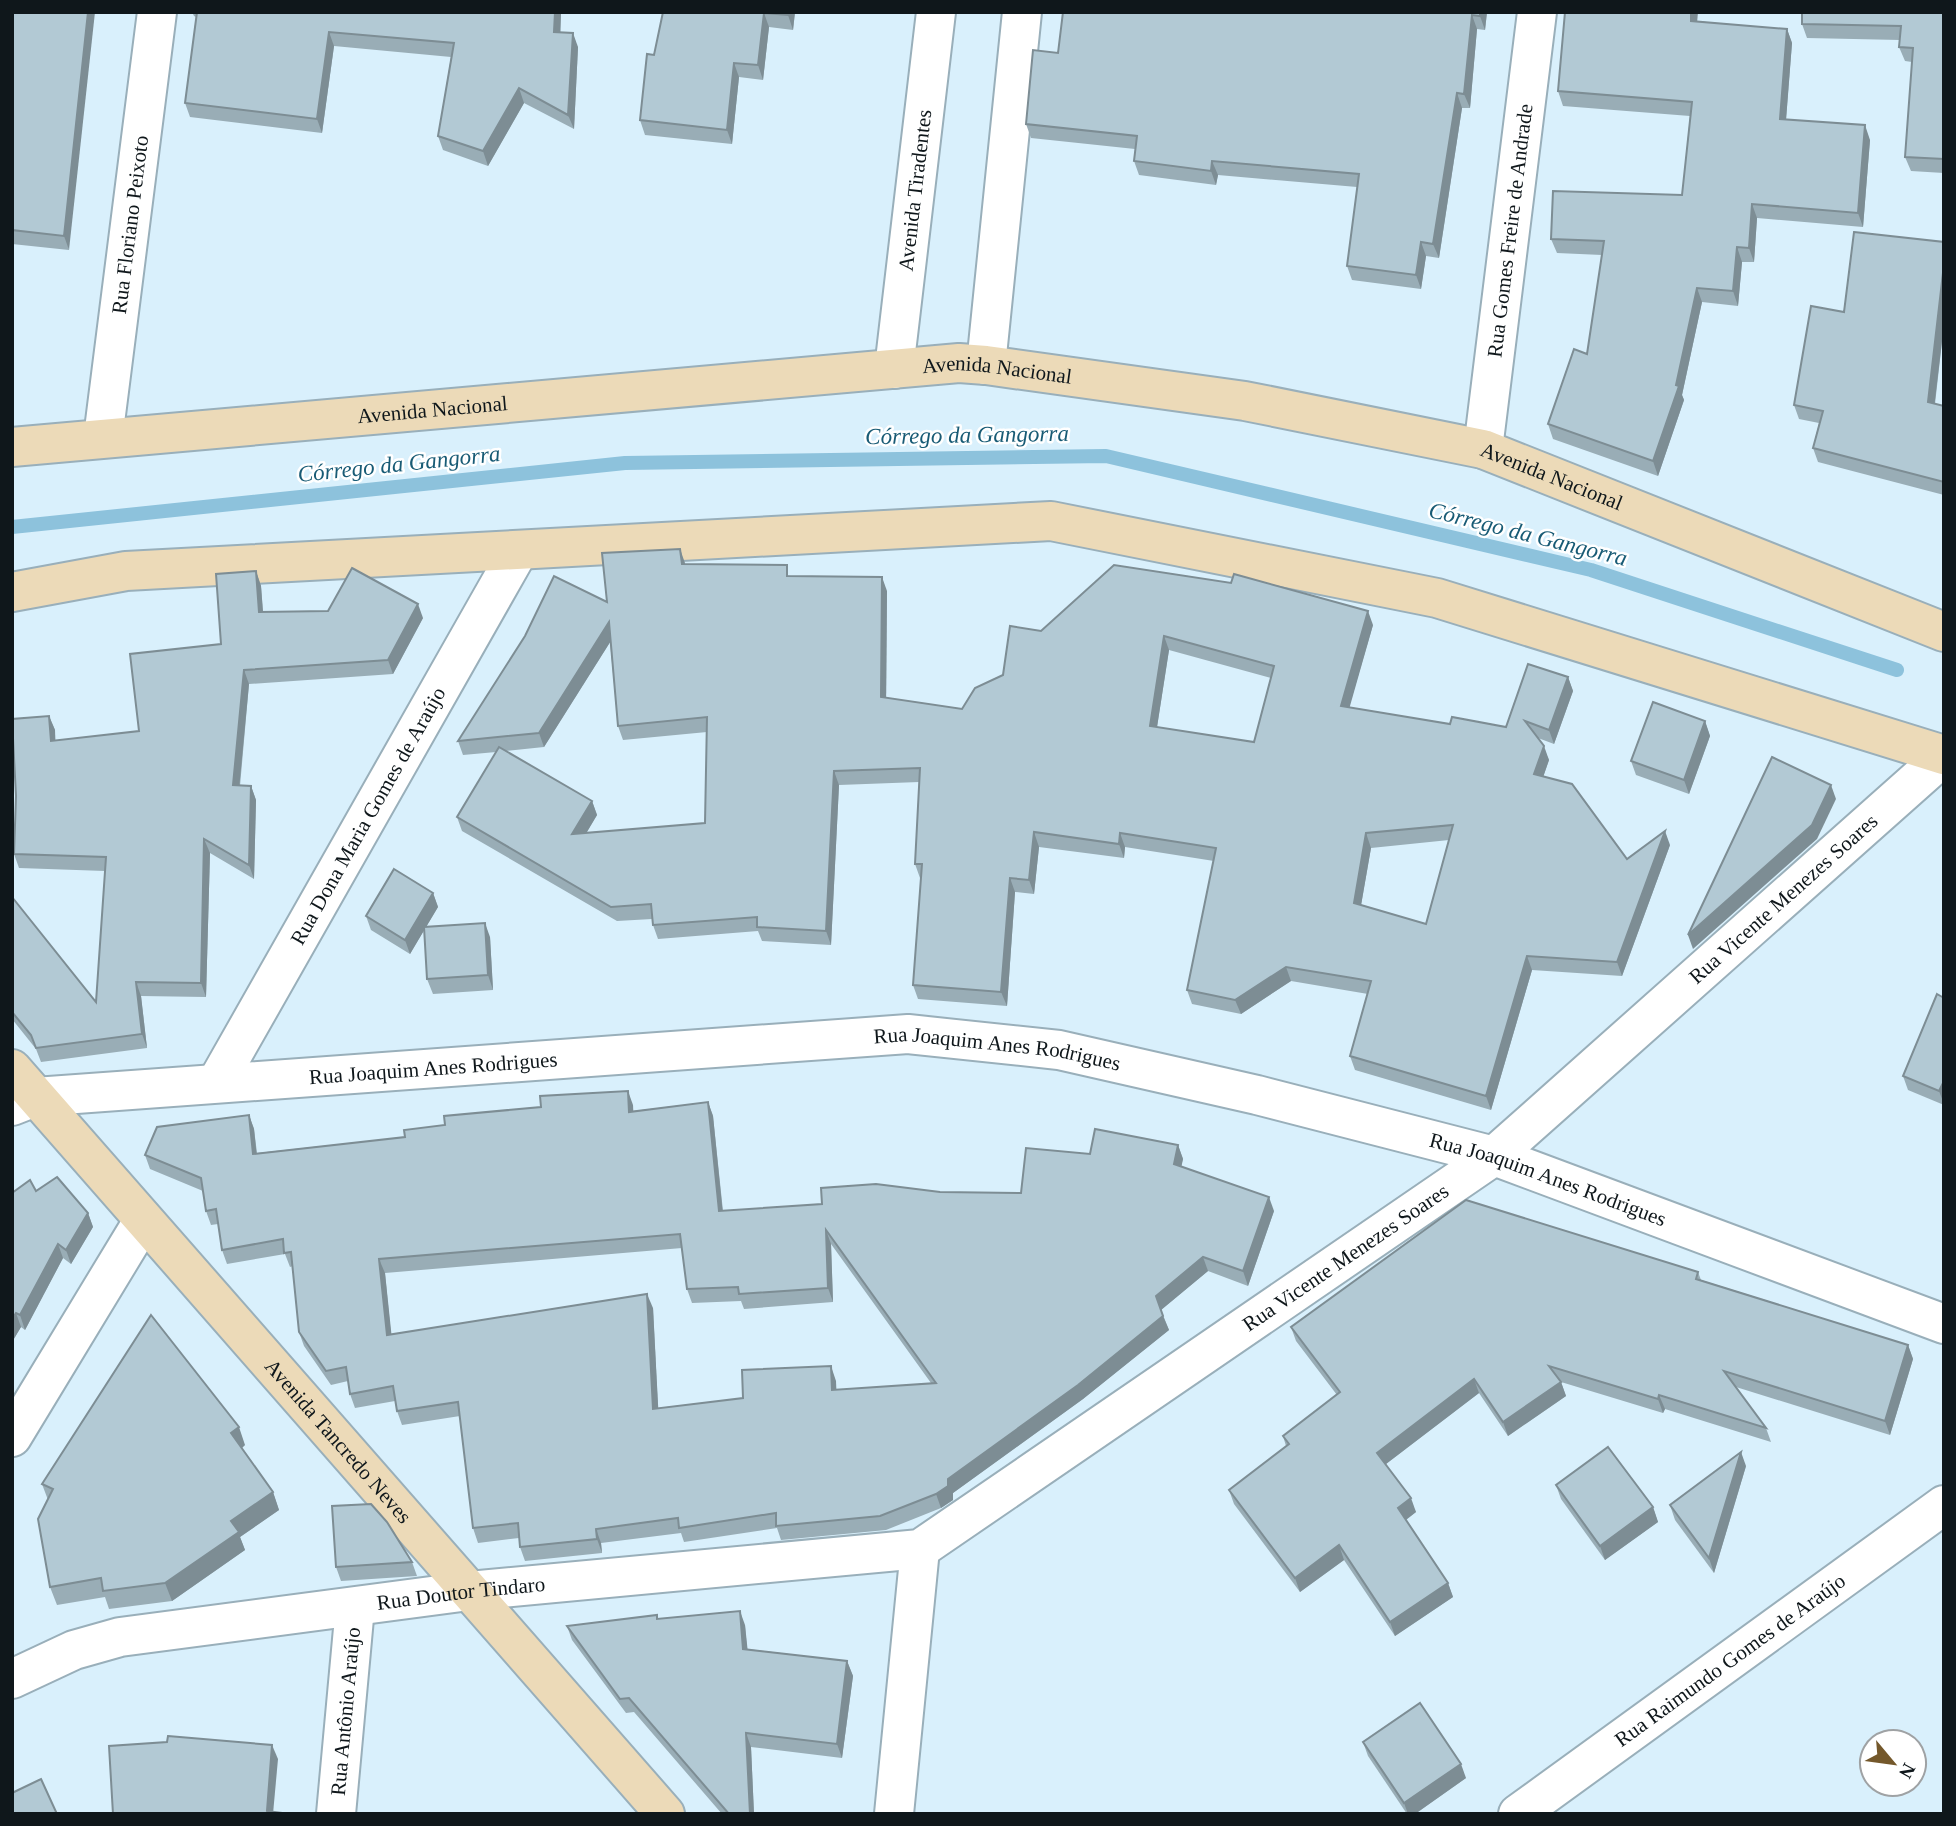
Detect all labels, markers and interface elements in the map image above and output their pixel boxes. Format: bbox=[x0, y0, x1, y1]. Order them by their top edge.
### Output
street label: Rua Gomes Freire de Andrade bbox=[1482, 102, 1538, 359]
street label: Avenida Tiradentes bbox=[894, 108, 936, 272]
street label: Rua Floriano Peixoto bbox=[107, 134, 153, 315]
street label: Avenida Nacional bbox=[921, 351, 1074, 389]
street label: Avenida Nacional bbox=[356, 391, 509, 428]
water label: Córrego da Gangorra bbox=[865, 421, 1069, 449]
street label: Avenida Nacional bbox=[1477, 437, 1626, 515]
water label: Córrego da Gangorra bbox=[296, 441, 502, 487]
water label: Córrego da Gangorra bbox=[1426, 497, 1630, 571]
street label: Rua Dona Maria Gomes de Araújo bbox=[285, 683, 451, 949]
street label: Rua Vicente Menezes Soares bbox=[1684, 809, 1883, 989]
street label: Rua Joaquim Anes Rodrigues bbox=[873, 1022, 1123, 1076]
street label: Rua Joaquim Anes Rodrigues bbox=[308, 1047, 558, 1089]
street label: Rua Joaquim Anes Rodrigues bbox=[1427, 1128, 1670, 1231]
street label: Rua Vicente Menezes Soares bbox=[1238, 1179, 1453, 1336]
street label: Avenida Tancredo Neves bbox=[260, 1354, 417, 1528]
street label: Rua Raimundo Gomes de Araújo bbox=[1610, 1569, 1850, 1752]
street label: Rua Doutor Tindaro bbox=[375, 1572, 546, 1615]
street label: Rua Antônio Araújo bbox=[326, 1626, 365, 1797]
north arrow bbox=[1858, 1728, 1928, 1798]
text: N bbox=[1895, 1760, 1920, 1782]

